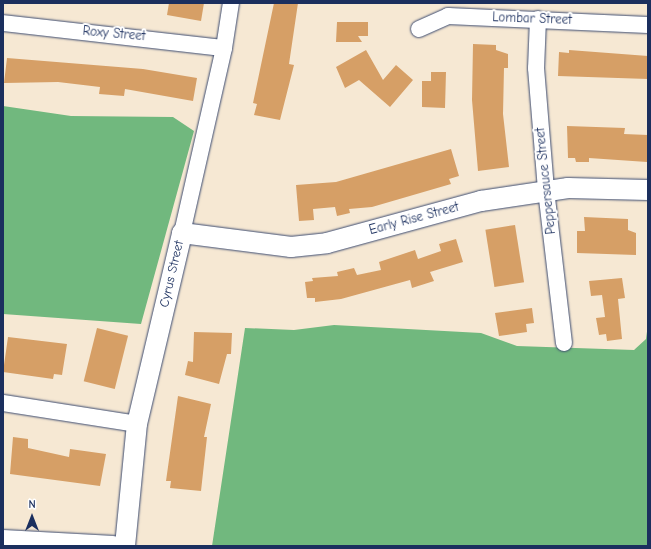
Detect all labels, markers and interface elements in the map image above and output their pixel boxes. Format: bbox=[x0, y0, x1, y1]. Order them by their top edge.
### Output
street label: Lombar Street bbox=[492, 10, 572, 28]
street label: Roxy Street bbox=[82, 23, 146, 45]
street label: Peppersauce Street bbox=[533, 127, 559, 235]
street label: Early Rise Street bbox=[367, 200, 461, 238]
street label: Cyrus Street bbox=[157, 239, 187, 309]
north arrow bbox=[12, 497, 52, 537]
text: N bbox=[28, 498, 36, 511]

